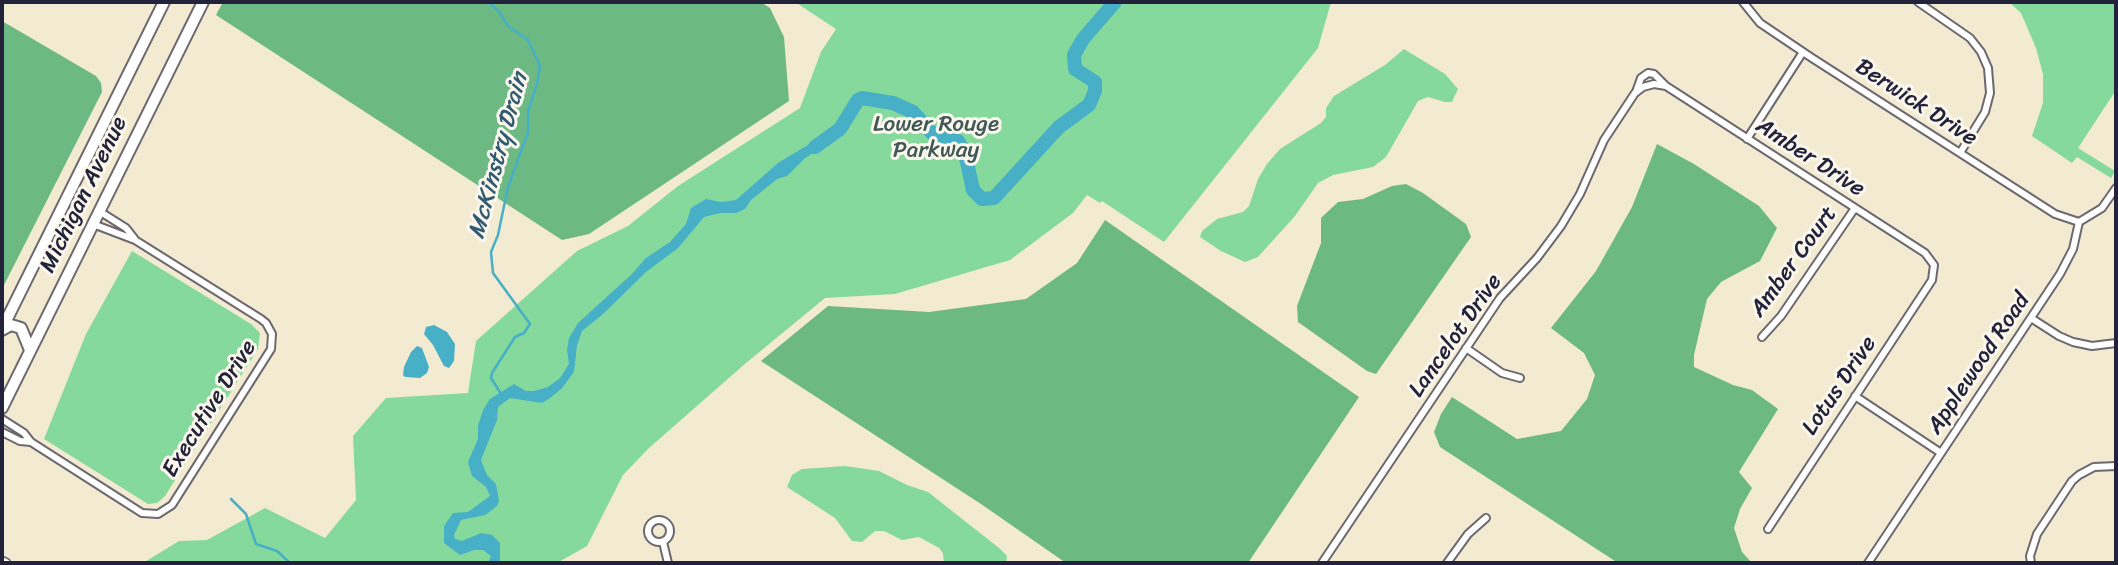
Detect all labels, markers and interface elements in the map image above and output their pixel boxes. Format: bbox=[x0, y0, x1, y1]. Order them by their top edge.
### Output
street label: Berwick Drive bbox=[1850, 53, 1982, 153]
water label: McKinstry Drain bbox=[463, 70, 535, 242]
park label: Lower Rouge Parkway bbox=[873, 111, 999, 165]
street label: Michigan Avenue bbox=[34, 113, 134, 277]
street label: Amber Drive bbox=[1750, 113, 1870, 203]
street label: Amber Court bbox=[1745, 201, 1843, 323]
street label: Lancelot Drive bbox=[1403, 269, 1509, 403]
street label: Applewood Road bbox=[1922, 288, 2036, 440]
street label: Lotus Drive bbox=[1797, 331, 1883, 441]
street label: Executive Drive bbox=[157, 335, 263, 483]

